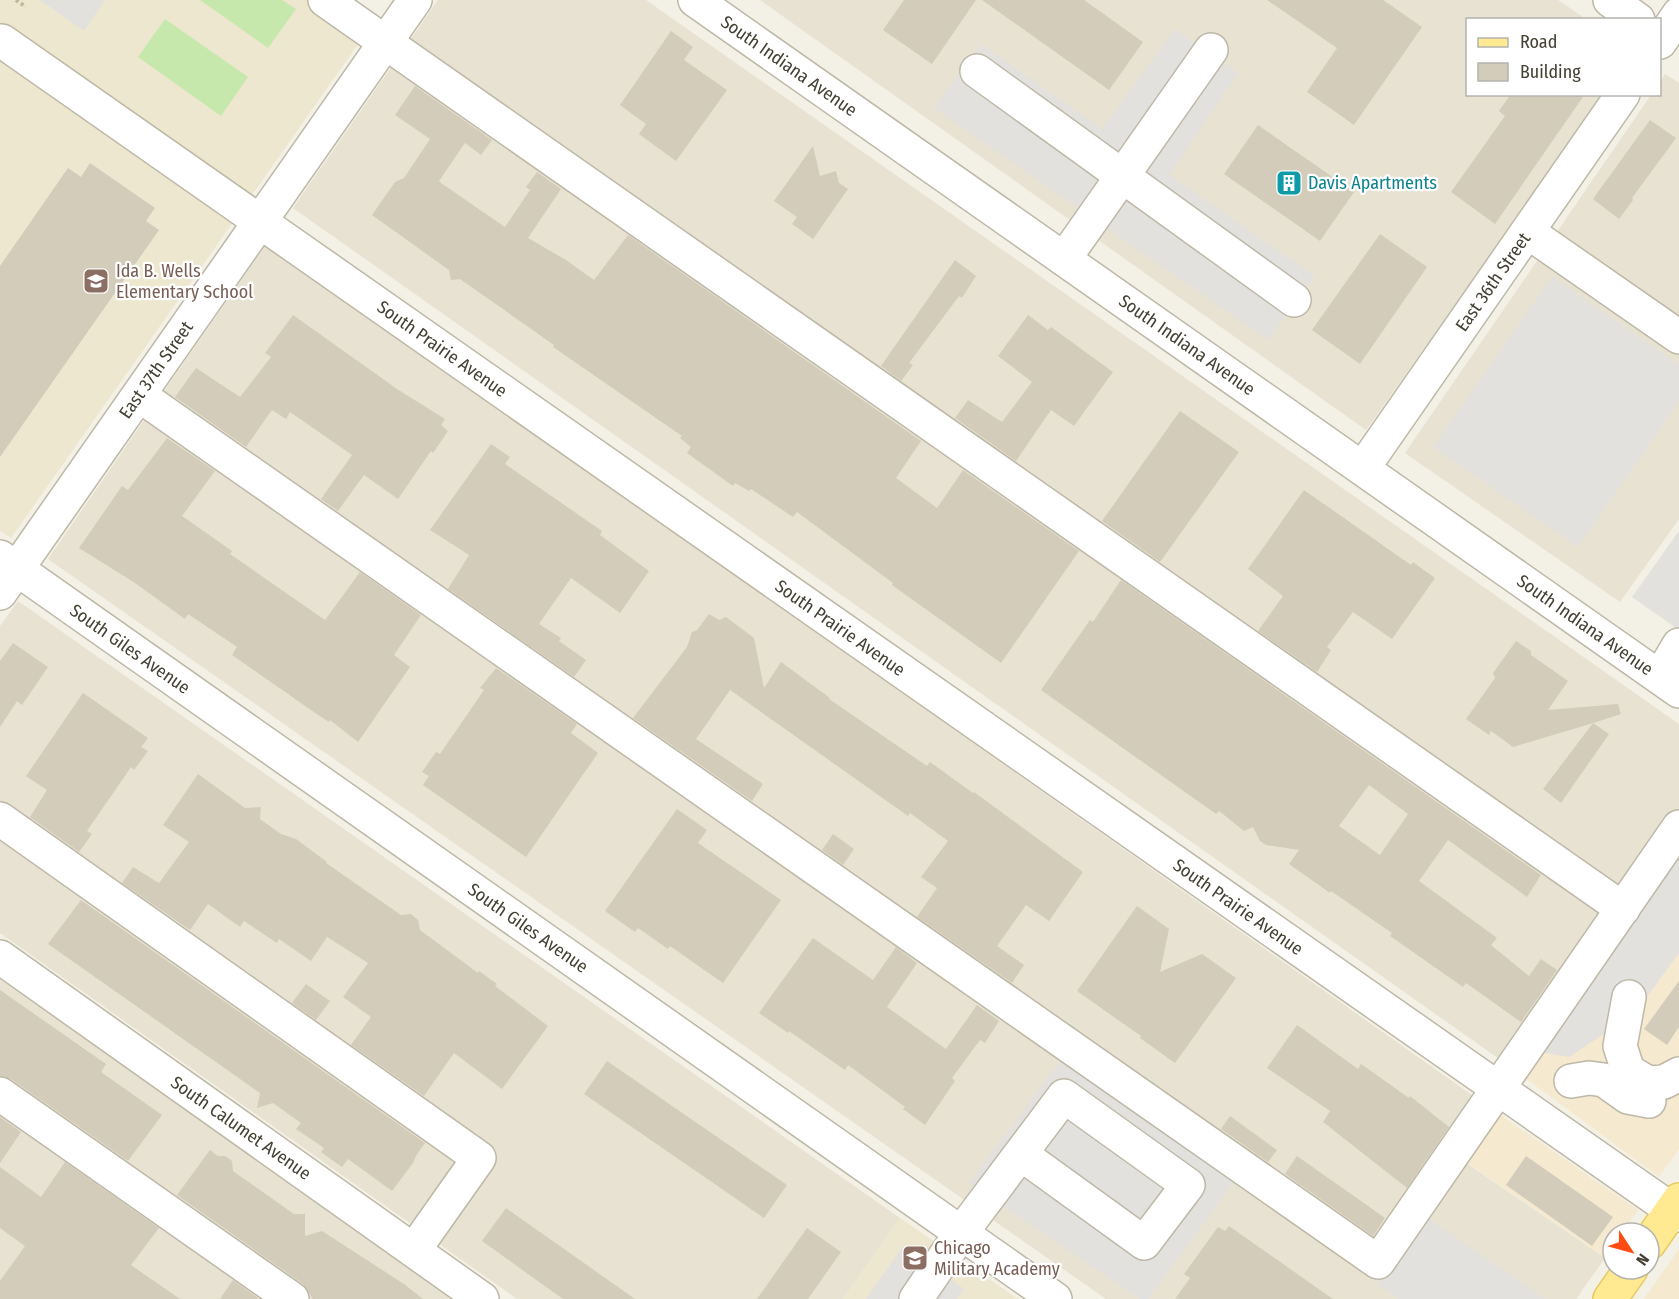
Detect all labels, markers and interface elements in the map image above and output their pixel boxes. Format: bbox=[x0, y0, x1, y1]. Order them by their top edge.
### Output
street label: South Indiana Avenue bbox=[717, 11, 861, 121]
legend bbox=[1466, 18, 1661, 96]
text: Road bbox=[1520, 31, 1557, 53]
text: Building bbox=[1520, 61, 1581, 83]
building icon: Davis Apartments bbox=[1274, 168, 1304, 198]
place label: Davis Apartments bbox=[1308, 172, 1437, 194]
street label: East 36th Street bbox=[1451, 228, 1535, 336]
place label: Ida B. Wells Elementary School bbox=[116, 260, 253, 303]
school or university icon: Ida B. Wells Elementary School bbox=[81, 266, 111, 296]
street label: South Indiana Avenue bbox=[1115, 290, 1259, 400]
street label: South Prairie Avenue bbox=[373, 296, 511, 402]
street label: East 37th Street bbox=[114, 317, 198, 423]
street label: South Indiana Avenue bbox=[1513, 570, 1657, 680]
street label: South Prairie Avenue bbox=[771, 575, 909, 681]
street label: South Giles Avenue bbox=[66, 599, 194, 699]
street label: South Prairie Avenue bbox=[1169, 854, 1307, 960]
street label: South Giles Avenue bbox=[464, 878, 592, 978]
street label: South Calumet Avenue bbox=[167, 1071, 315, 1185]
north arrow bbox=[1601, 1221, 1661, 1281]
place label: Chicago Military Academy bbox=[934, 1237, 1060, 1280]
school or university icon: Chicago Military Academy bbox=[900, 1243, 930, 1273]
text: N bbox=[1632, 1250, 1653, 1269]

